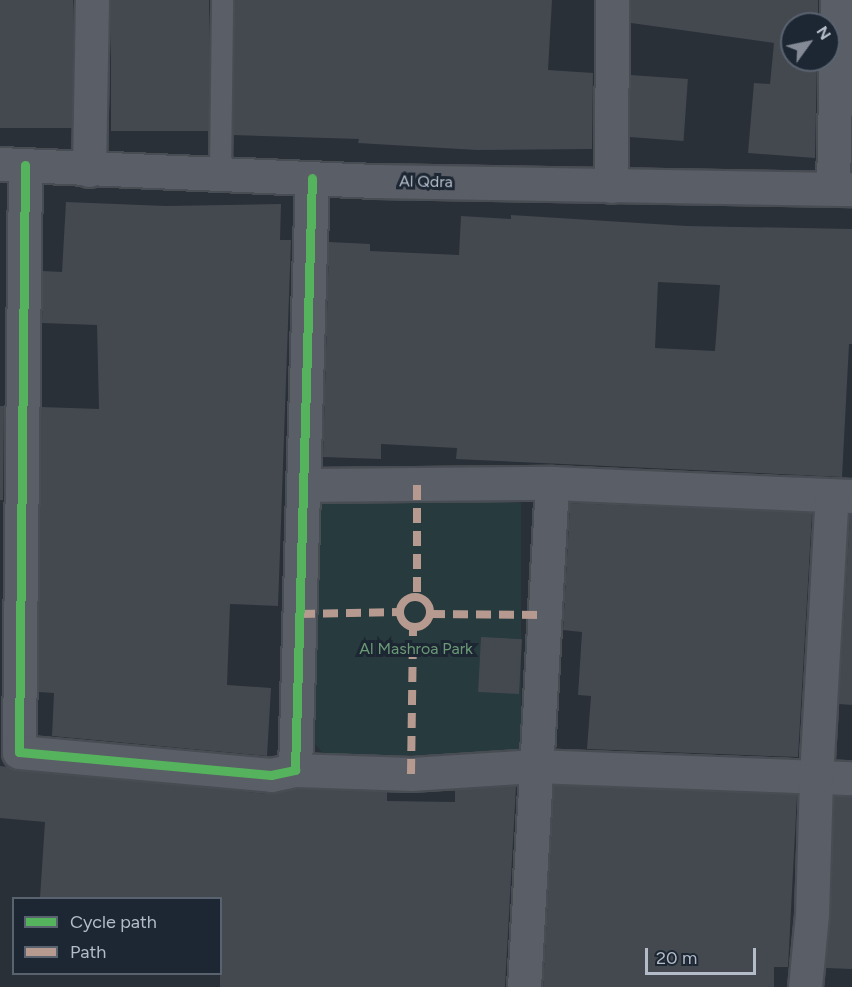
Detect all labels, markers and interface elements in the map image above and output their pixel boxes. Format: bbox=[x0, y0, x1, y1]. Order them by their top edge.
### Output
north arrow bbox=[780, 12, 840, 72]
text: N bbox=[813, 23, 835, 43]
street label: Al Qdra bbox=[399, 172, 453, 192]
park label: Al Mashroa Park bbox=[359, 639, 473, 659]
legend bbox=[12, 897, 222, 975]
text: Cycle path bbox=[70, 911, 157, 933]
scale bar bbox=[648, 936, 759, 974]
text: Path bbox=[70, 941, 106, 963]
text: 20 m bbox=[656, 947, 697, 969]

